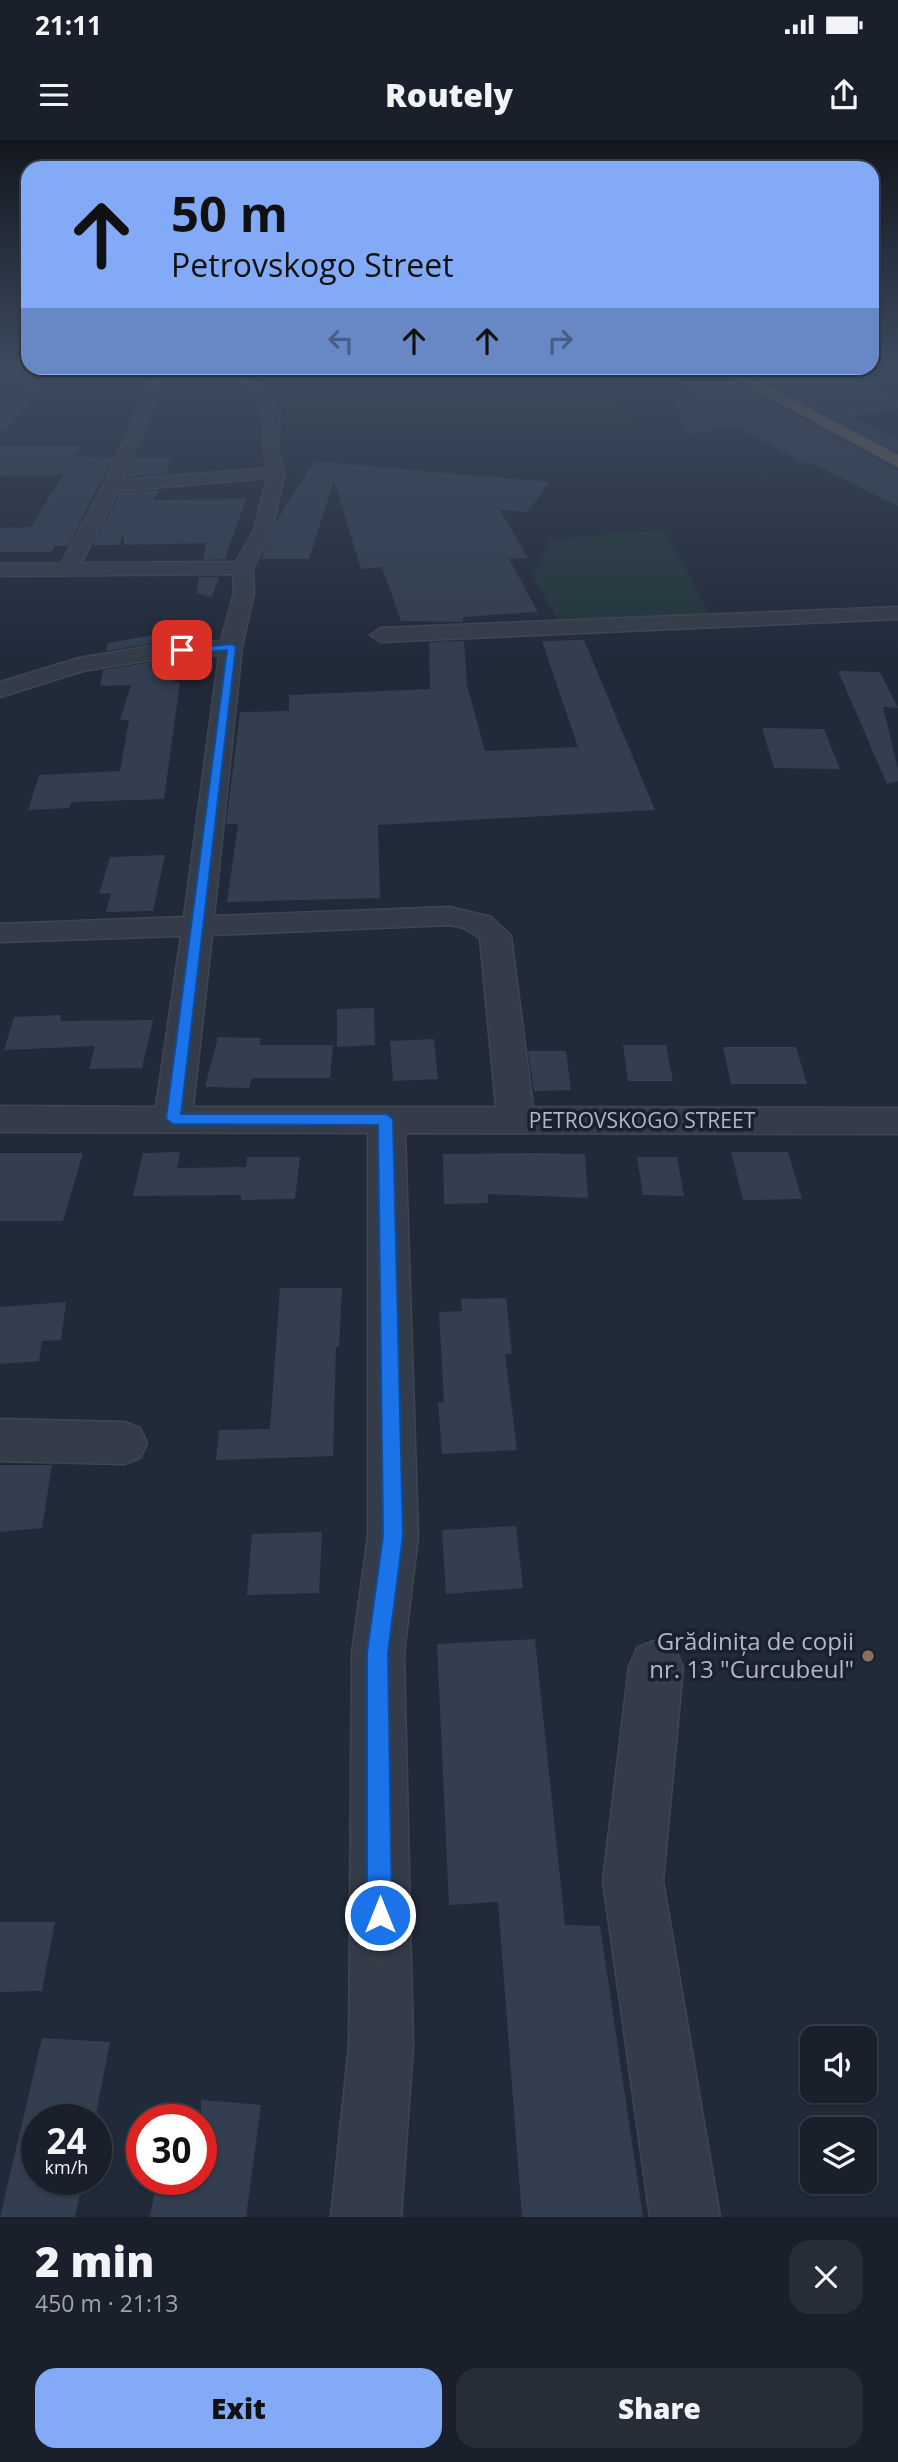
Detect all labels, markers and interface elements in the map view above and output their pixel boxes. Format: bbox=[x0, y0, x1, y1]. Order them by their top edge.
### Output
text: 21:11 bbox=[35, 7, 102, 43]
text: Routely bbox=[385, 73, 513, 116]
icon: menu bbox=[35, 76, 73, 114]
icon: share bbox=[825, 76, 863, 114]
text: 50 m bbox=[171, 180, 288, 246]
icon: ahead bbox=[56, 189, 147, 280]
text: Petrovskogo Street bbox=[171, 243, 454, 286]
icon: left bbox=[322, 322, 360, 360]
icon: ahead bbox=[395, 322, 433, 360]
icon: ahead bbox=[468, 322, 506, 360]
icon: right bbox=[541, 322, 579, 360]
pin bbox=[152, 620, 212, 680]
icon: arrive bbox=[163, 631, 201, 669]
street label: PETROVSKOGO STREET bbox=[529, 1106, 756, 1134]
place label: Grădinița de copii nr. 13 "Curcubeul" bbox=[649, 1624, 854, 1685]
marker: Grădinița de copii nr. 13 "Curcubeul" bbox=[860, 1648, 876, 1664]
position arrow bbox=[343, 1878, 417, 1952]
map controls bbox=[800, 2026, 877, 2194]
button: sound bbox=[800, 2026, 877, 2103]
speed limit sign: 30 bbox=[126, 2104, 217, 2195]
text: 24 bbox=[46, 2117, 87, 2164]
button: layers bbox=[800, 2117, 877, 2194]
text: km/h bbox=[45, 2155, 88, 2179]
text: 2 min bbox=[35, 2232, 154, 2289]
button: close bbox=[789, 2240, 863, 2314]
text: 450 m · 21:13 bbox=[35, 2287, 178, 2319]
button: Exit bbox=[35, 2368, 442, 2448]
button: Share bbox=[456, 2368, 863, 2448]

